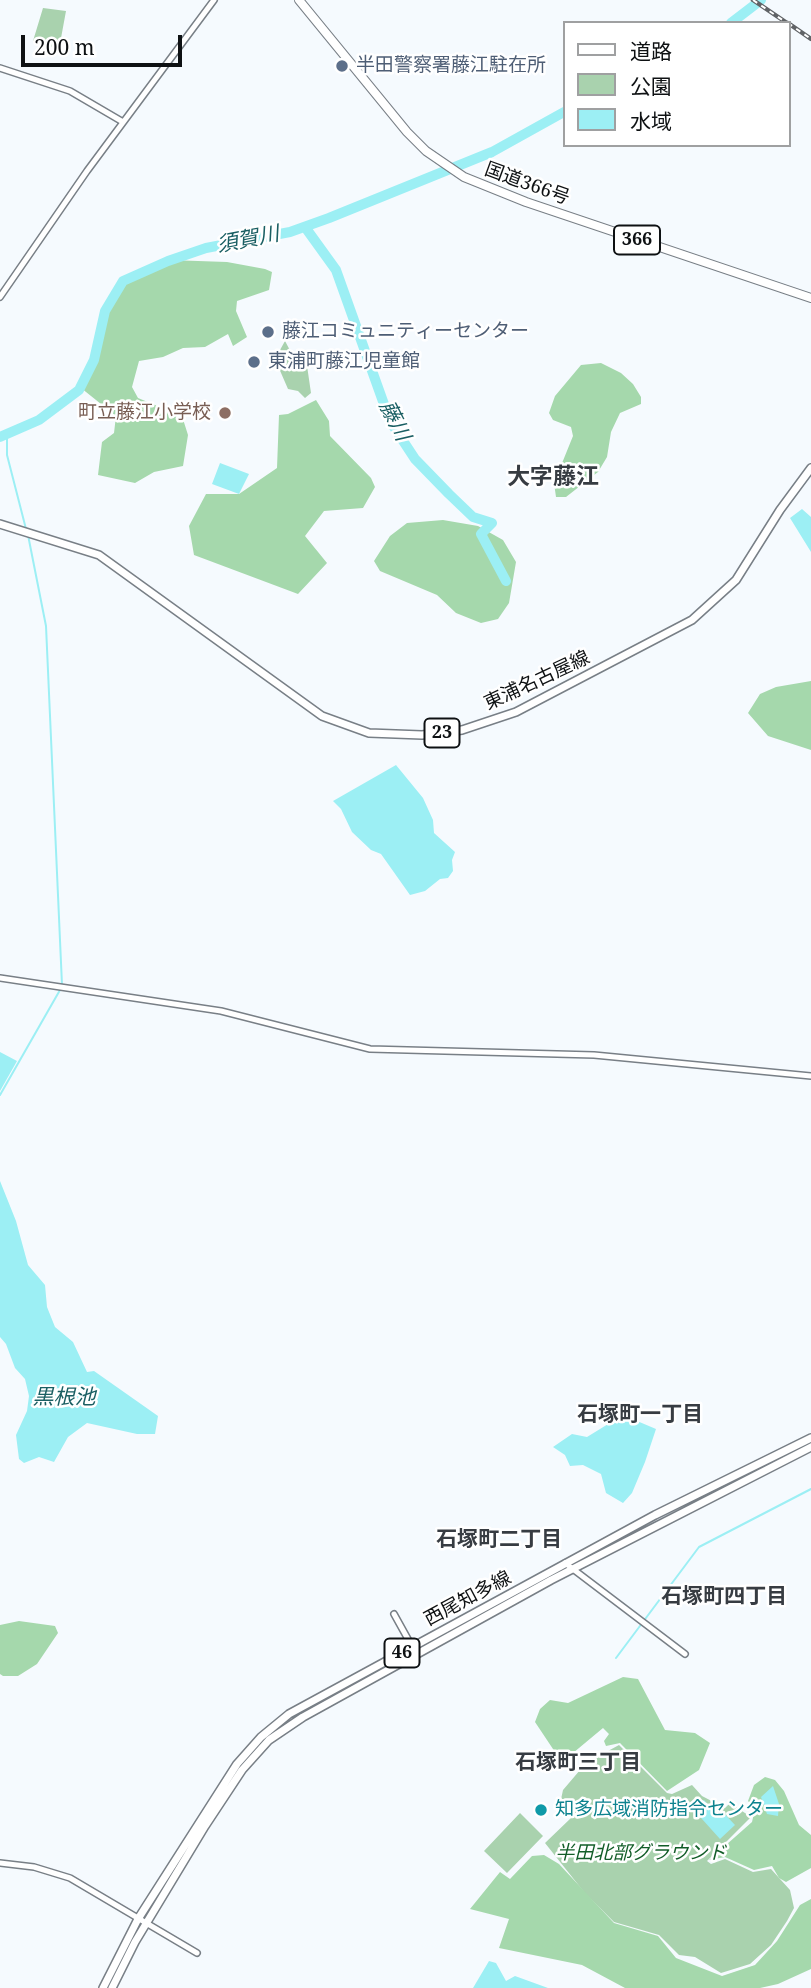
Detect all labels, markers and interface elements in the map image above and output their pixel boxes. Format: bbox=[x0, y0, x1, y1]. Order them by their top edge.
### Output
scale bar bbox=[24, 21, 186, 65]
legend bbox=[562, 21, 790, 147]
text: 200 m bbox=[34, 33, 95, 61]
text: 道路 bbox=[630, 37, 672, 65]
place label: 半田警察署藤江駐在所 bbox=[356, 55, 546, 77]
marker: 半田警察署藤江駐在所 bbox=[334, 58, 350, 74]
text: 公園 bbox=[630, 72, 672, 100]
text: 水域 bbox=[630, 107, 672, 135]
street label: 国道366号 bbox=[481, 158, 573, 210]
water label: 須賀川 bbox=[215, 222, 281, 258]
road number: 366 bbox=[614, 226, 660, 254]
place label: 藤江コミュニティーセンター bbox=[282, 321, 529, 343]
marker: 藤江コミュニティーセンター bbox=[260, 324, 276, 340]
place label: 東浦町藤江児童館 bbox=[268, 351, 420, 373]
marker: 東浦町藤江児童館 bbox=[246, 354, 262, 370]
water label: 藤川 bbox=[373, 397, 415, 445]
place label: 町立藤江小学校 bbox=[78, 402, 211, 424]
marker: 町立藤江小学校 bbox=[217, 405, 233, 421]
district label: 大字藤江 bbox=[507, 463, 599, 491]
street label: 東浦名古屋線 bbox=[481, 647, 593, 715]
road number: 23 bbox=[424, 718, 460, 748]
water label: 黒根池 bbox=[33, 1385, 95, 1411]
district label: 石塚町一丁目 bbox=[577, 1402, 703, 1428]
district label: 石塚町二丁目 bbox=[436, 1527, 562, 1553]
street label: 西尾知多線 bbox=[421, 1567, 515, 1631]
district label: 石塚町四丁目 bbox=[661, 1584, 787, 1610]
road number: 46 bbox=[384, 1638, 420, 1668]
district label: 石塚町三丁目 bbox=[515, 1750, 641, 1776]
place label: 知多広域消防指令センター bbox=[555, 1799, 783, 1821]
marker: 知多広域消防指令センター bbox=[533, 1802, 549, 1818]
park label: 半田北部グラウンド bbox=[556, 1843, 726, 1865]

